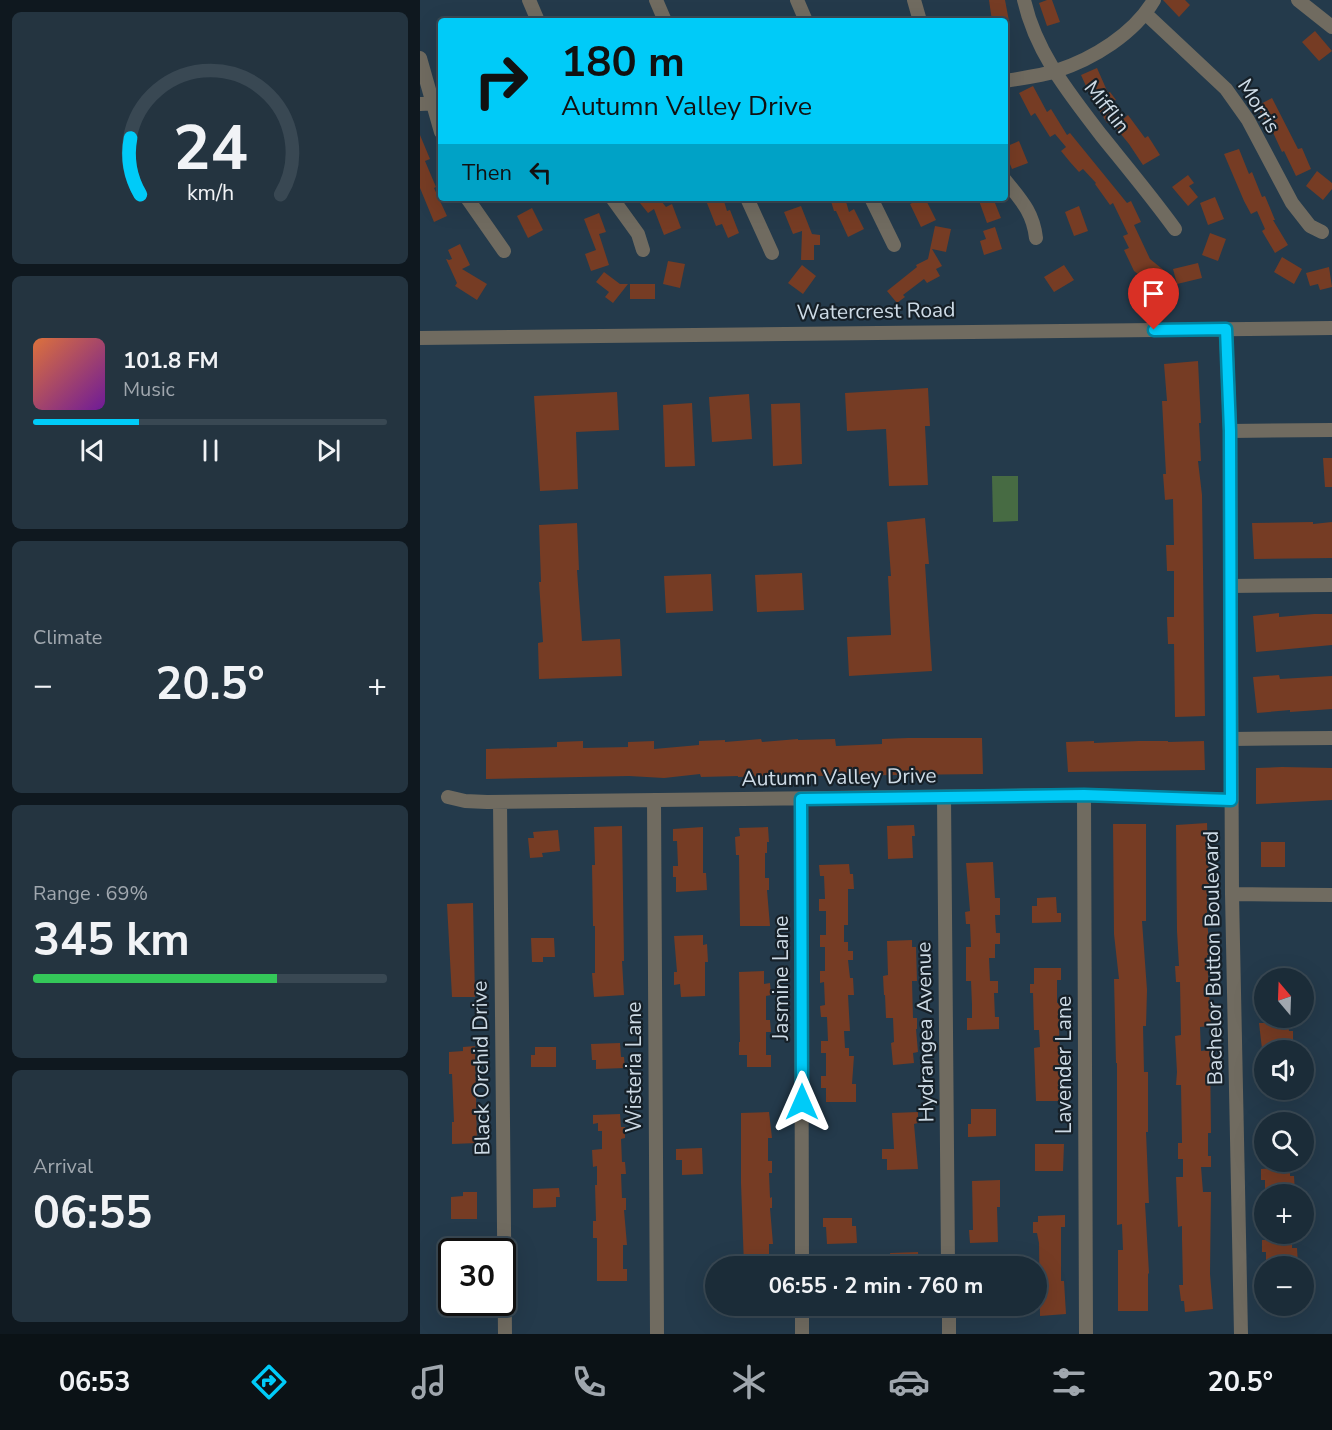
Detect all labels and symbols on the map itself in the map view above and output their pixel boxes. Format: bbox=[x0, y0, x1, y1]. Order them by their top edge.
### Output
street label: Morris bbox=[1231, 73, 1287, 139]
street label: Mifflin bbox=[1078, 75, 1136, 139]
pin bbox=[1128, 268, 1179, 330]
street label: Watercrest Road bbox=[796, 296, 956, 326]
street label: Autumn Valley Drive bbox=[741, 761, 937, 793]
street label: Bachelor Button Boulevard bbox=[1197, 831, 1229, 1085]
street label: Jasmine Lane bbox=[767, 915, 795, 1042]
street label: Hydrangea Avenue bbox=[909, 941, 941, 1123]
north arrow bbox=[1254, 968, 1314, 1028]
street label: Black Orchid Drive bbox=[465, 980, 497, 1156]
street label: Lavender Lane bbox=[1050, 996, 1078, 1134]
street label: Wisteria Lane bbox=[620, 1002, 648, 1132]
position arrow bbox=[770, 1070, 834, 1134]
speed limit sign: 30 bbox=[438, 1238, 516, 1316]

